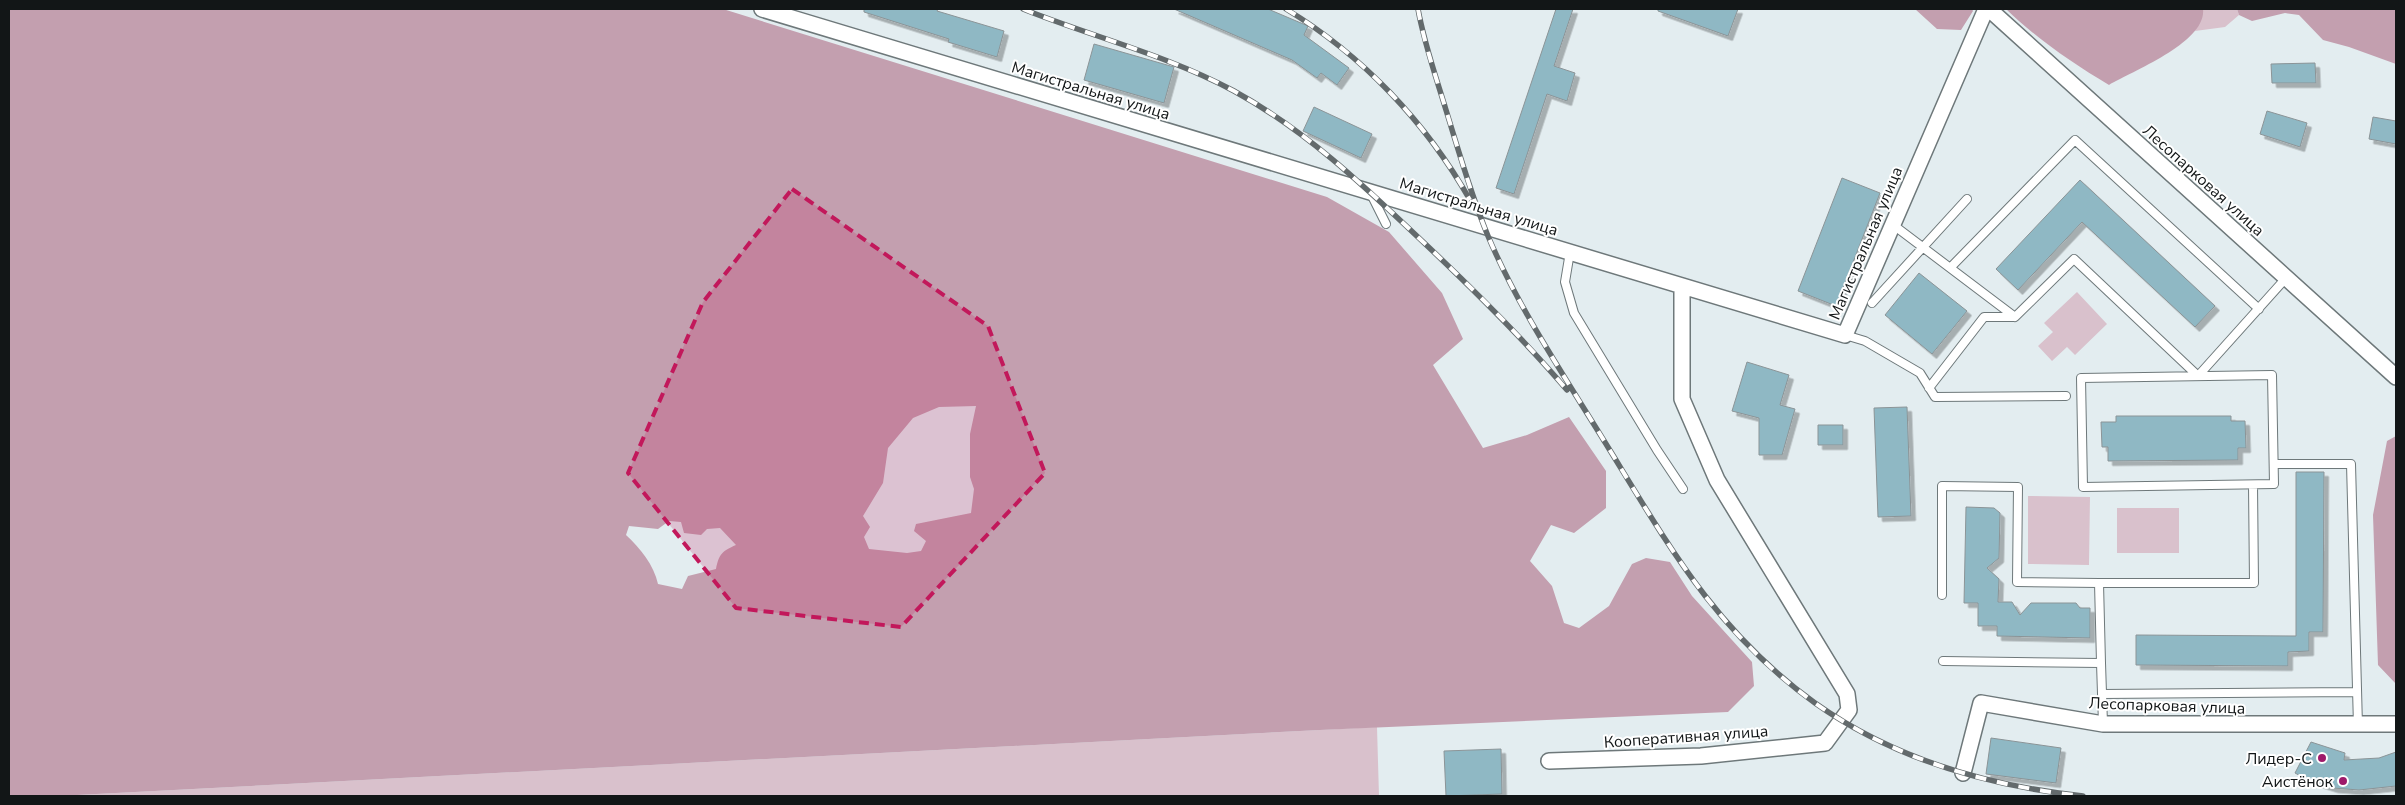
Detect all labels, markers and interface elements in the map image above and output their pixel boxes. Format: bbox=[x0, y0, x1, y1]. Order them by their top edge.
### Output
street label: Магистральная улица bbox=[1009, 56, 1173, 126]
street label: Лесопарковая улица bbox=[2138, 120, 2269, 241]
street label: Магистральная улица bbox=[1824, 163, 1908, 323]
street label: Магистральная улица bbox=[1397, 172, 1561, 242]
street label: Лесопарковая улица bbox=[2088, 692, 2246, 720]
street label: Кооперативная улица bbox=[1603, 720, 1769, 754]
place label: Лидер-С bbox=[2245, 748, 2312, 770]
marker: Лидер-С bbox=[2316, 752, 2328, 764]
place label: Аистёнок bbox=[2262, 771, 2334, 793]
marker: Аистёнок bbox=[2337, 775, 2349, 787]

